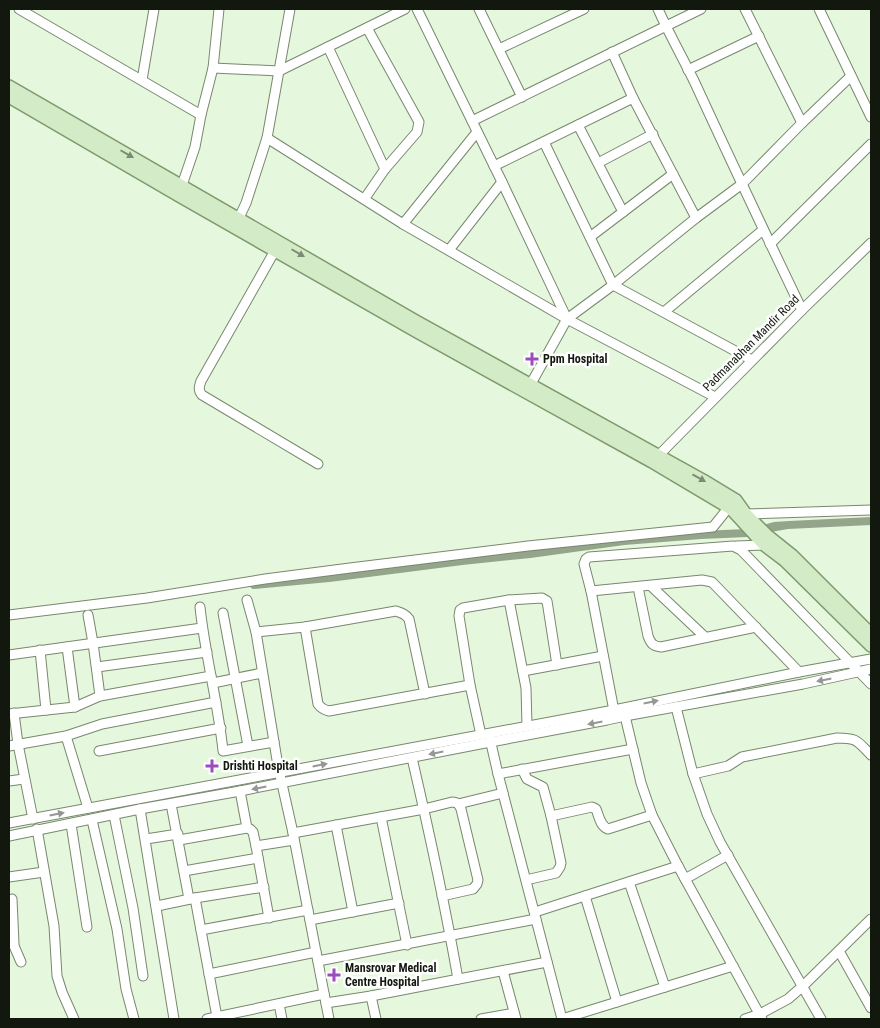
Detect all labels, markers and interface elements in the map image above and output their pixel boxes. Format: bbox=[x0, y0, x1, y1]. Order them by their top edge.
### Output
one-way arrow bbox=[120, 150, 134, 159]
one-way arrow bbox=[291, 249, 305, 257]
street label: Padmanabhan Mandir Road bbox=[700, 292, 802, 394]
marker: Ppm Hospital bbox=[525, 352, 539, 366]
place label: Ppm Hospital bbox=[543, 352, 608, 366]
one-way arrow bbox=[692, 474, 706, 483]
one-way arrow bbox=[816, 676, 831, 684]
one-way arrow bbox=[644, 698, 660, 706]
one-way arrow bbox=[587, 719, 603, 727]
one-way arrow bbox=[427, 750, 443, 758]
marker: Drishti Hospital bbox=[205, 759, 219, 773]
place label: Drishti Hospital bbox=[223, 759, 298, 773]
one-way arrow bbox=[312, 761, 328, 769]
one-way arrow bbox=[251, 784, 267, 792]
one-way arrow bbox=[49, 810, 65, 818]
place label: Mansrovar Medical Centre Hospital bbox=[345, 961, 436, 989]
marker: Mansrovar Medical Centre Hospital bbox=[327, 968, 341, 982]

